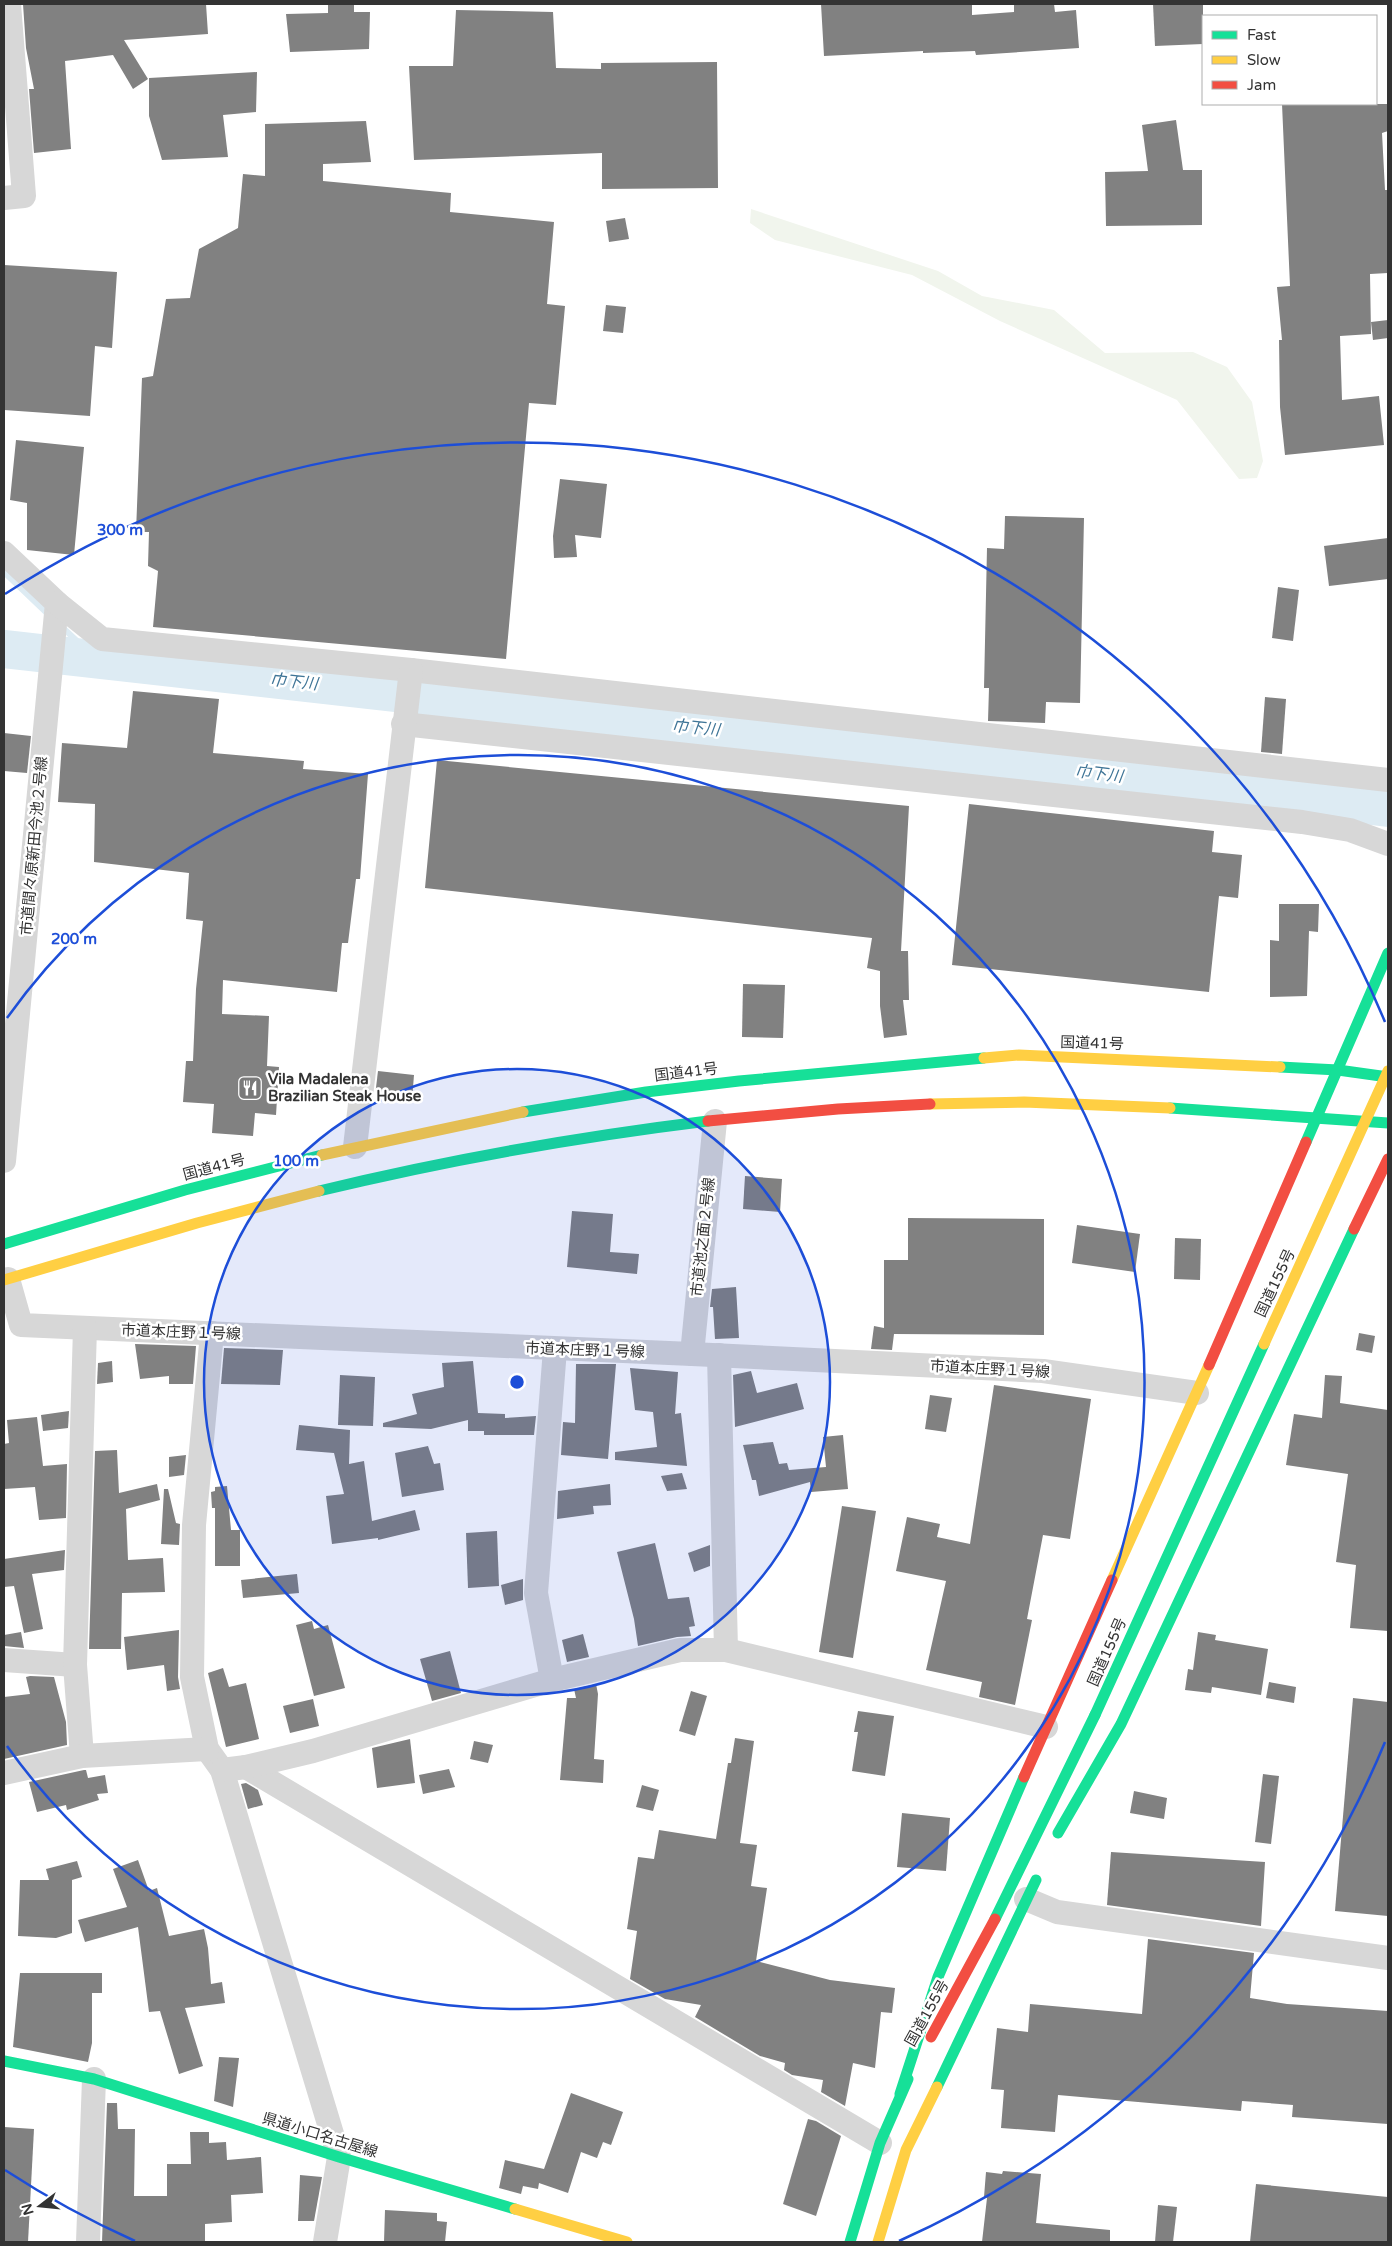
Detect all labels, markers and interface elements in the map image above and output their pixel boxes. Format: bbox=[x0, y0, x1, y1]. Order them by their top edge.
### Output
legend bbox=[1202, 15, 1377, 105]
text: Fast bbox=[1247, 26, 1277, 44]
text: Slow bbox=[1247, 51, 1281, 69]
text: Jam bbox=[1247, 76, 1276, 94]
text: 300 m bbox=[97, 521, 143, 539]
water label: 巾下川 bbox=[269, 670, 321, 695]
water label: 巾下川 bbox=[671, 716, 723, 741]
street label: 市道間々原新田今池２号線 bbox=[17, 756, 51, 936]
water label: 巾下川 bbox=[1074, 761, 1126, 787]
text: 200 m bbox=[51, 930, 97, 948]
street label: 国道41号 bbox=[1060, 1033, 1124, 1053]
street label: 国道41号 bbox=[653, 1059, 719, 1085]
place label: Vila Madalena Brazilian Steak House bbox=[268, 1070, 422, 1105]
restaurant icon: Vila Madalena Brazilian Steak House bbox=[237, 1075, 263, 1101]
street label: 国道41号 bbox=[181, 1150, 247, 1184]
text: 100 m bbox=[273, 1152, 319, 1170]
street label: 市道池之面２号線 bbox=[688, 1176, 718, 1298]
street label: 国道155号 bbox=[1251, 1246, 1299, 1320]
street label: 市道本庄野１号線 bbox=[121, 1321, 241, 1343]
street label: 市道本庄野１号線 bbox=[525, 1339, 645, 1361]
street label: 市道本庄野１号線 bbox=[930, 1357, 1050, 1381]
centre of rings bbox=[508, 1373, 526, 1391]
street label: 国道155号 bbox=[1084, 1615, 1130, 1689]
street label: 国道155号 bbox=[901, 1977, 953, 2049]
street label: 県道小口名古屋線 bbox=[260, 2109, 380, 2161]
north arrow bbox=[15, 2181, 65, 2231]
text: N bbox=[18, 2202, 38, 2217]

